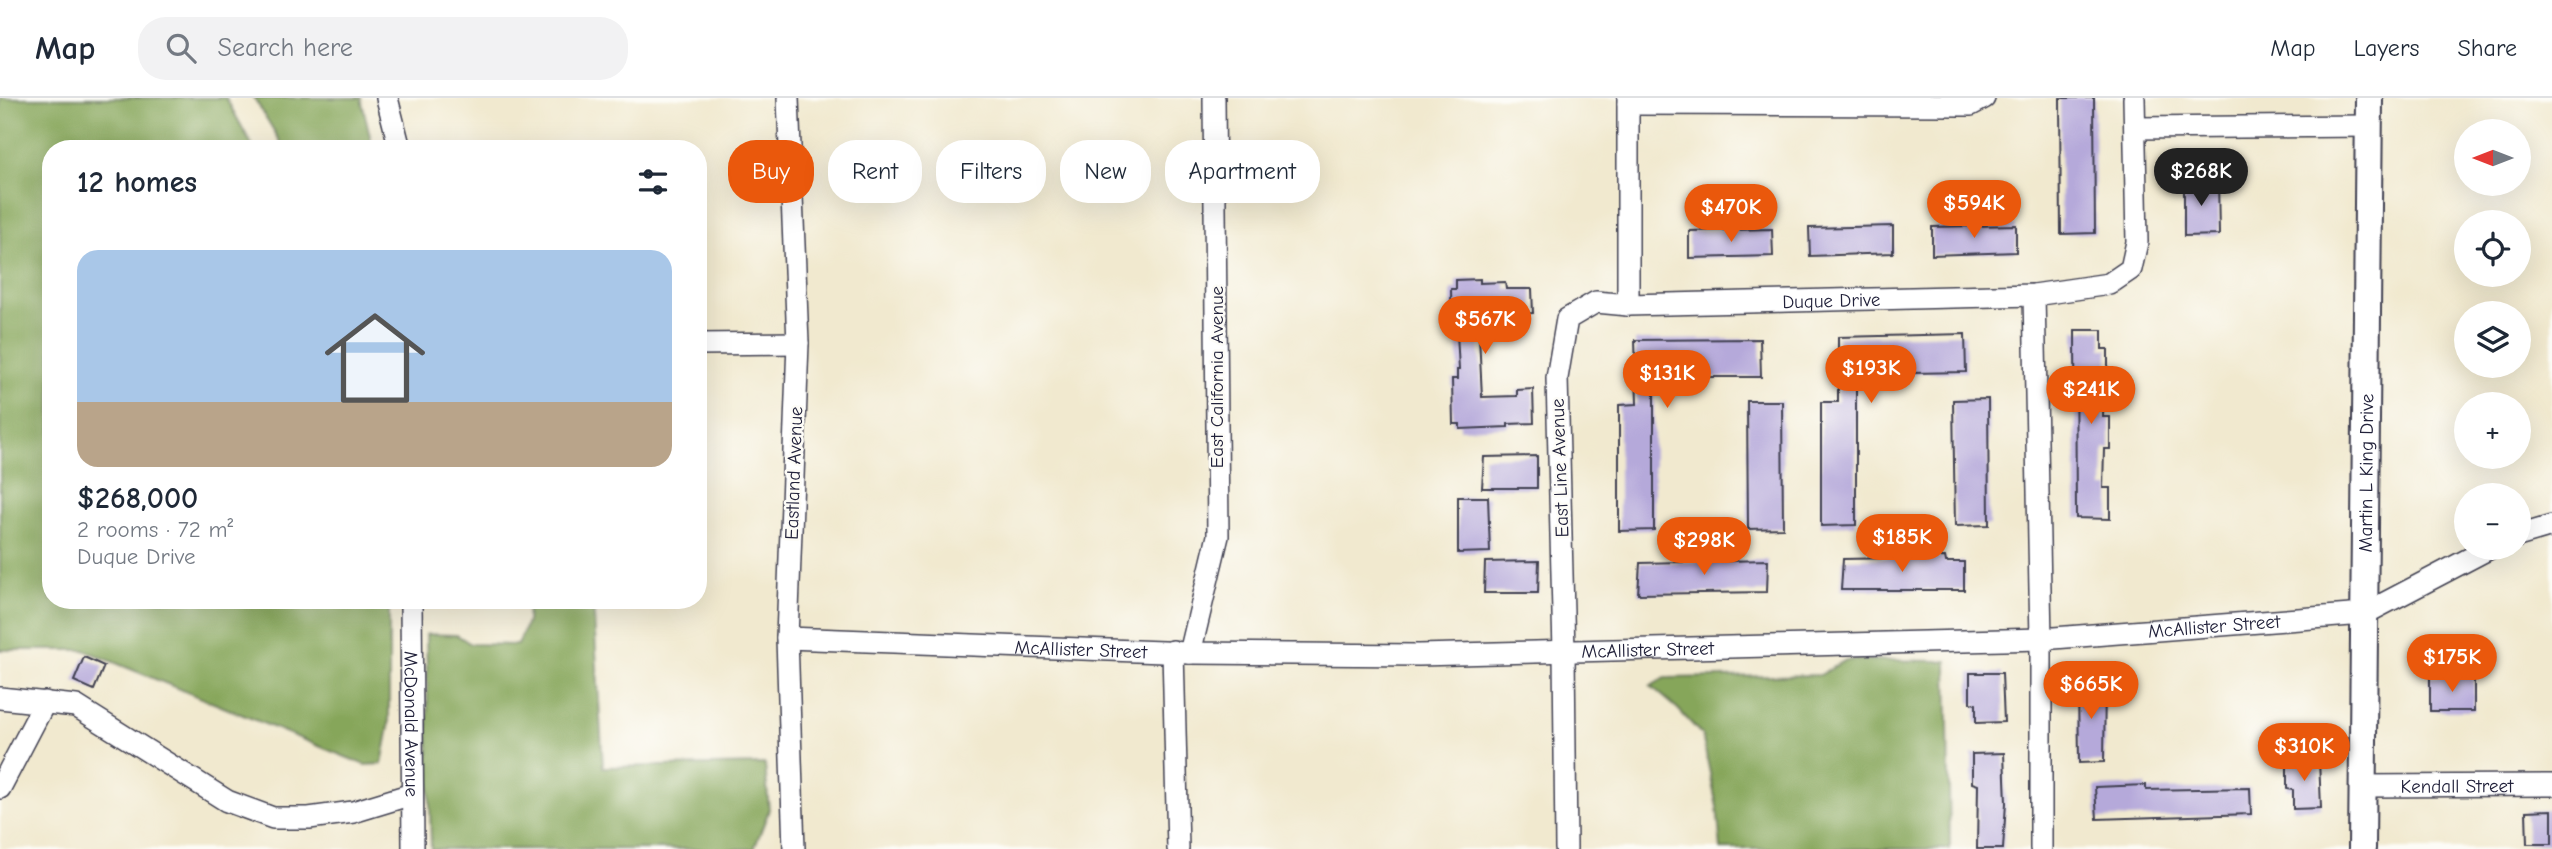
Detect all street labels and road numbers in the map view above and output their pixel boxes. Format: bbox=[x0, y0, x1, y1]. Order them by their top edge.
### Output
street label: East California Avenue bbox=[1206, 286, 1228, 468]
street label: Duque Drive bbox=[1782, 289, 1881, 313]
street label: Martin L King Drive bbox=[2355, 394, 2378, 552]
street label: East Line Avenue bbox=[1547, 398, 1573, 538]
street label: Eastland Avenue bbox=[781, 406, 807, 540]
street label: McAllister Street bbox=[2147, 610, 2282, 643]
street label: McAllister Street bbox=[1014, 636, 1148, 663]
street label: McAllister Street bbox=[1581, 637, 1715, 663]
street label: McDonald Avenue bbox=[399, 651, 423, 797]
street label: Kendall Street bbox=[2400, 775, 2514, 798]

